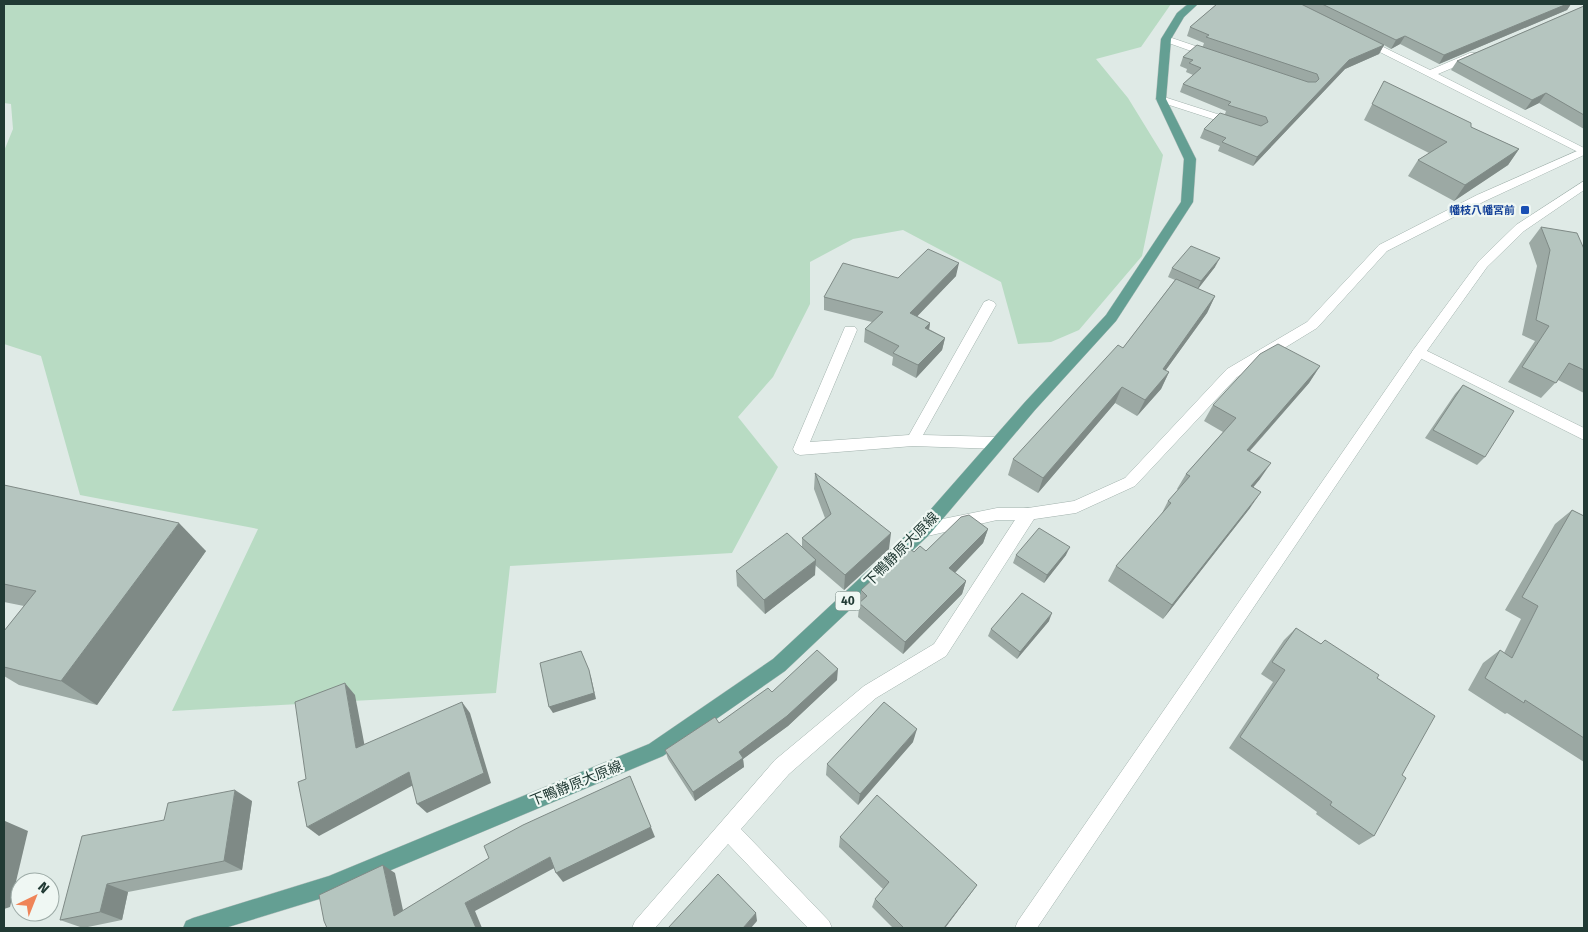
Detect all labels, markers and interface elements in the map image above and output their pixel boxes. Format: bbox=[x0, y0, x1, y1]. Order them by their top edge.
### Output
place label: 幡枝八幡宮前 bbox=[1449, 204, 1515, 217]
marker: 幡枝八幡宮前 bbox=[1519, 204, 1531, 216]
street label: 下鴨静原大原線 bbox=[861, 509, 942, 590]
road number: 40 bbox=[836, 592, 860, 610]
street label: 下鴨静原大原線 bbox=[528, 757, 625, 810]
north arrow bbox=[10, 872, 60, 922]
text: N bbox=[34, 878, 53, 897]

